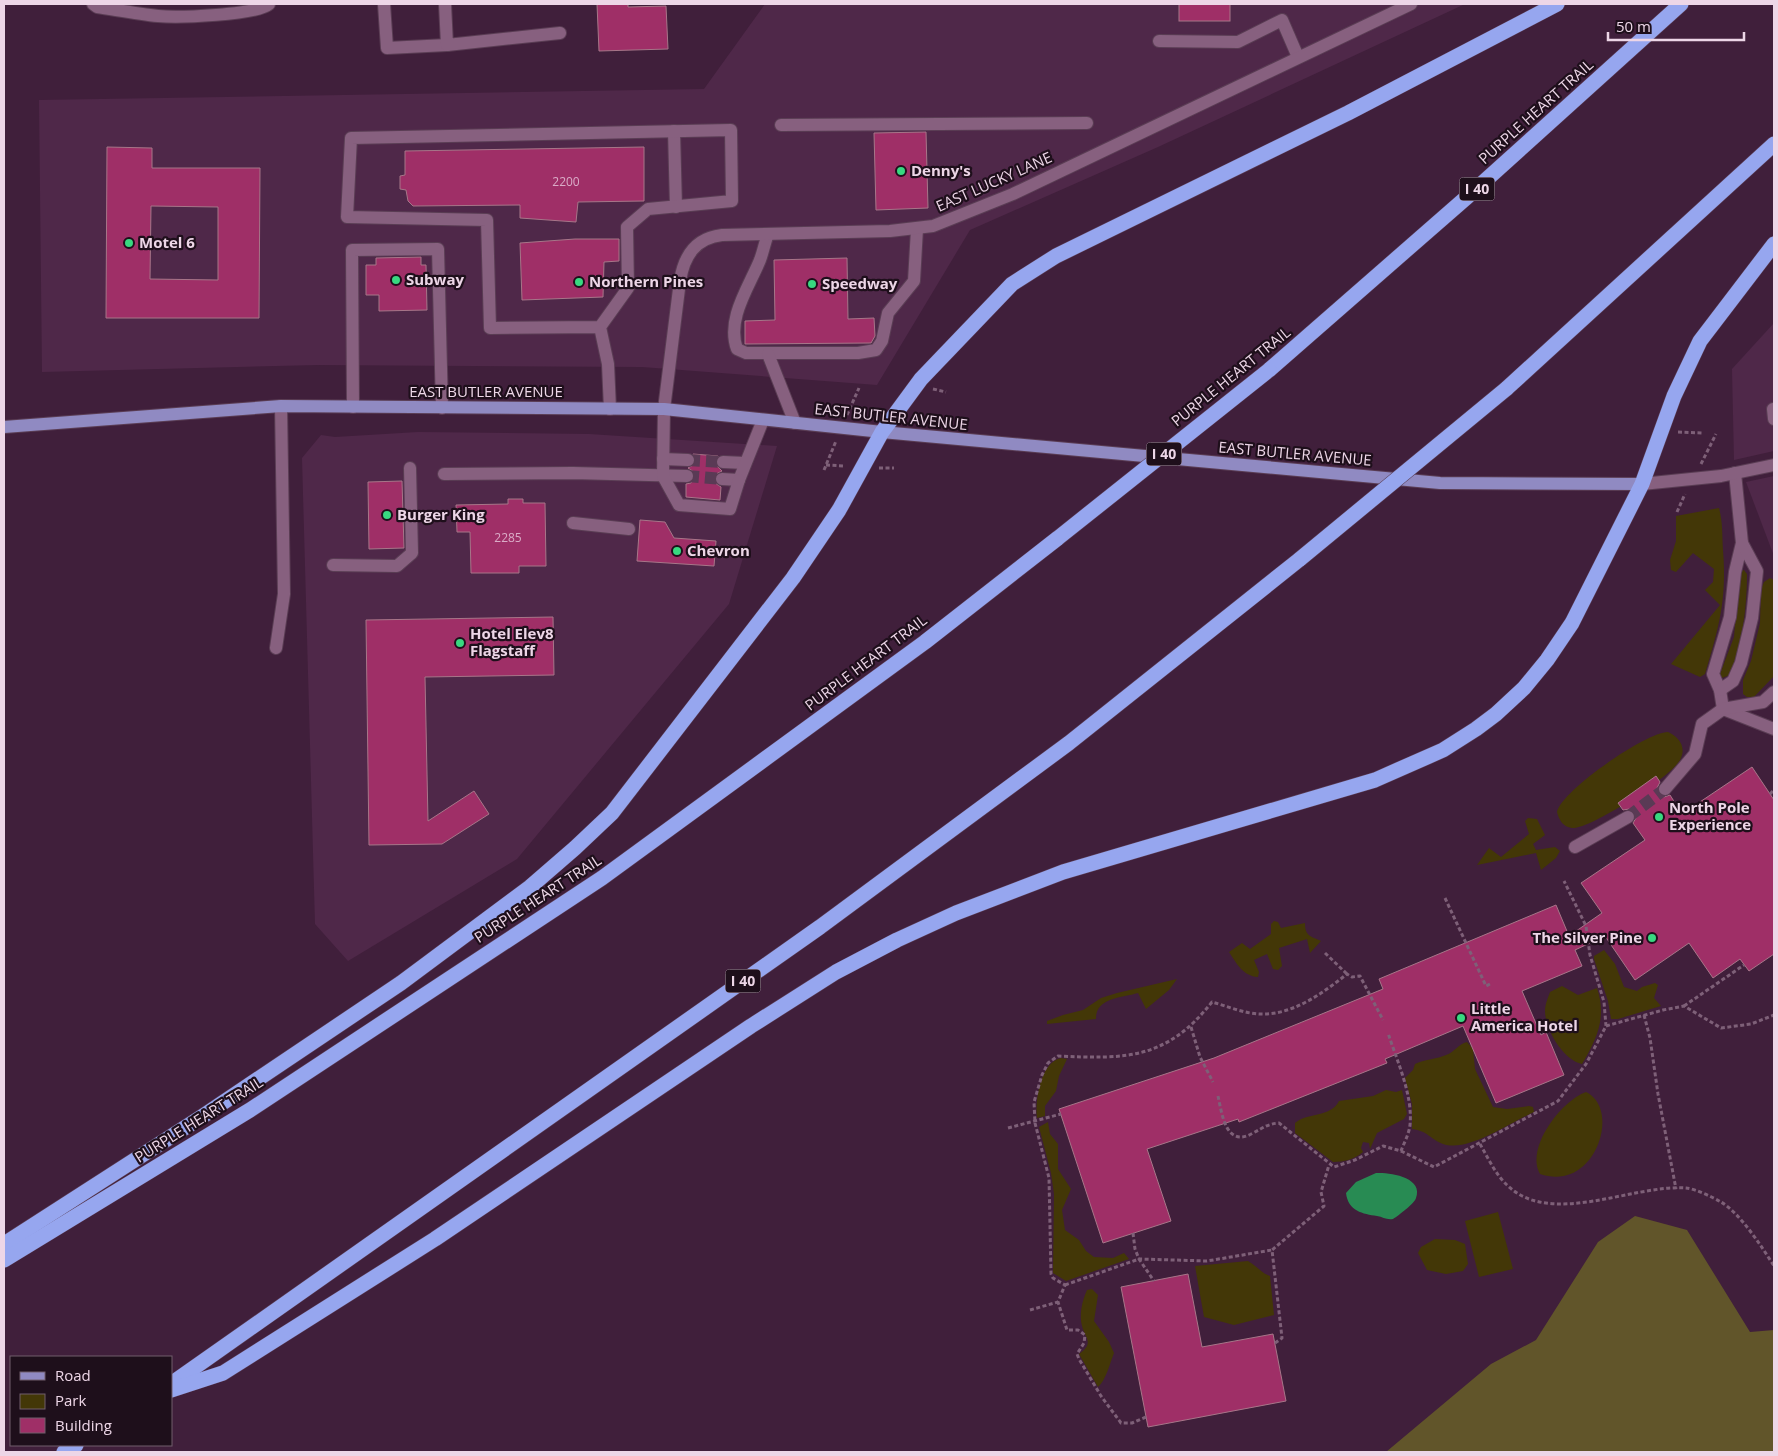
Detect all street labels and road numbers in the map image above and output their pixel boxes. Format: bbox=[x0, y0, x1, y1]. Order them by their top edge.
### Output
street label: PURPLE HEART TRAIL bbox=[1474, 54, 1597, 168]
street label: EAST LUCKY LANE bbox=[933, 147, 1055, 216]
road number: I 40 bbox=[1460, 178, 1494, 200]
street label: PURPLE HEART TRAIL bbox=[1167, 322, 1294, 430]
street label: EAST BUTLER AVENUE bbox=[409, 381, 563, 401]
street label: EAST BUTLER AVENUE bbox=[814, 398, 969, 434]
street label: EAST BUTLER AVENUE bbox=[1218, 436, 1373, 470]
road number: I 40 bbox=[1146, 442, 1182, 466]
street label: PURPLE HEART TRAIL bbox=[800, 610, 930, 715]
street label: PURPLE HEART TRAIL bbox=[470, 849, 605, 947]
road number: I 40 bbox=[726, 969, 760, 992]
street label: PURPLE HEART TRAIL bbox=[131, 1071, 267, 1167]

